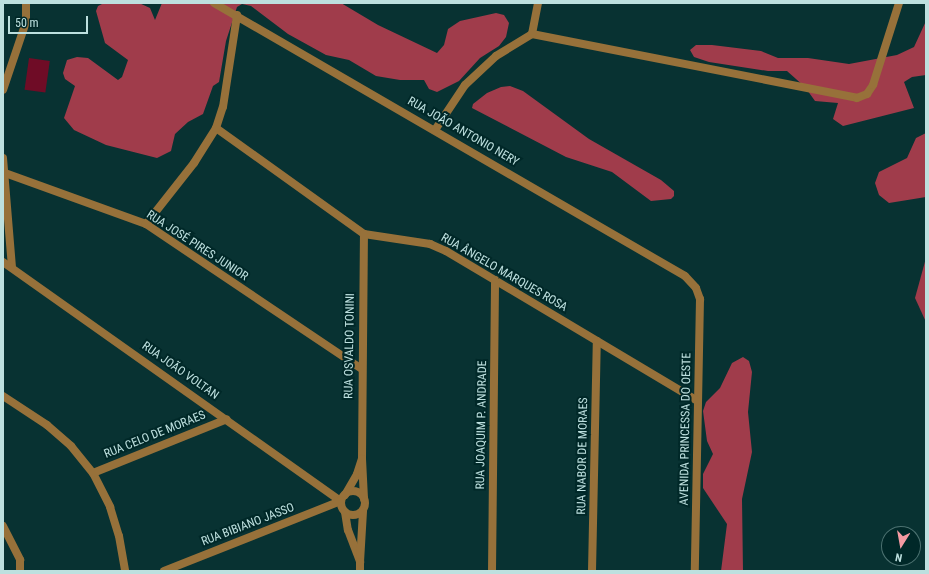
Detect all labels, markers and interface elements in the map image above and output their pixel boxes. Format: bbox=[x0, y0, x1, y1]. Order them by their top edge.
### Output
scale bar bbox=[10, 8, 90, 34]
text: 50 m bbox=[15, 16, 39, 30]
street label: RUA JOÃO ANTONIO NERY bbox=[405, 94, 521, 170]
street label: RUA JOSÉ PIRES JUNIOR bbox=[144, 208, 250, 284]
street label: RUA ÂNGELO MARQUES ROSA bbox=[438, 231, 570, 315]
street label: RUA OSVALDO TONINI bbox=[342, 293, 358, 399]
street label: RUA JOÃO VOLTAN bbox=[139, 339, 221, 403]
street label: AVENIDA PRINCESSA DO OESTE bbox=[677, 353, 695, 505]
street label: RUA JOAQUIM P. ANDRADE bbox=[474, 360, 490, 490]
street label: RUA NABOR DE MORAES bbox=[575, 397, 591, 515]
street label: RUA CELO DE MORAES bbox=[102, 408, 208, 462]
street label: RUA BIBIANO JASSO bbox=[199, 501, 297, 549]
north arrow bbox=[881, 526, 921, 566]
text: N bbox=[894, 550, 903, 564]

